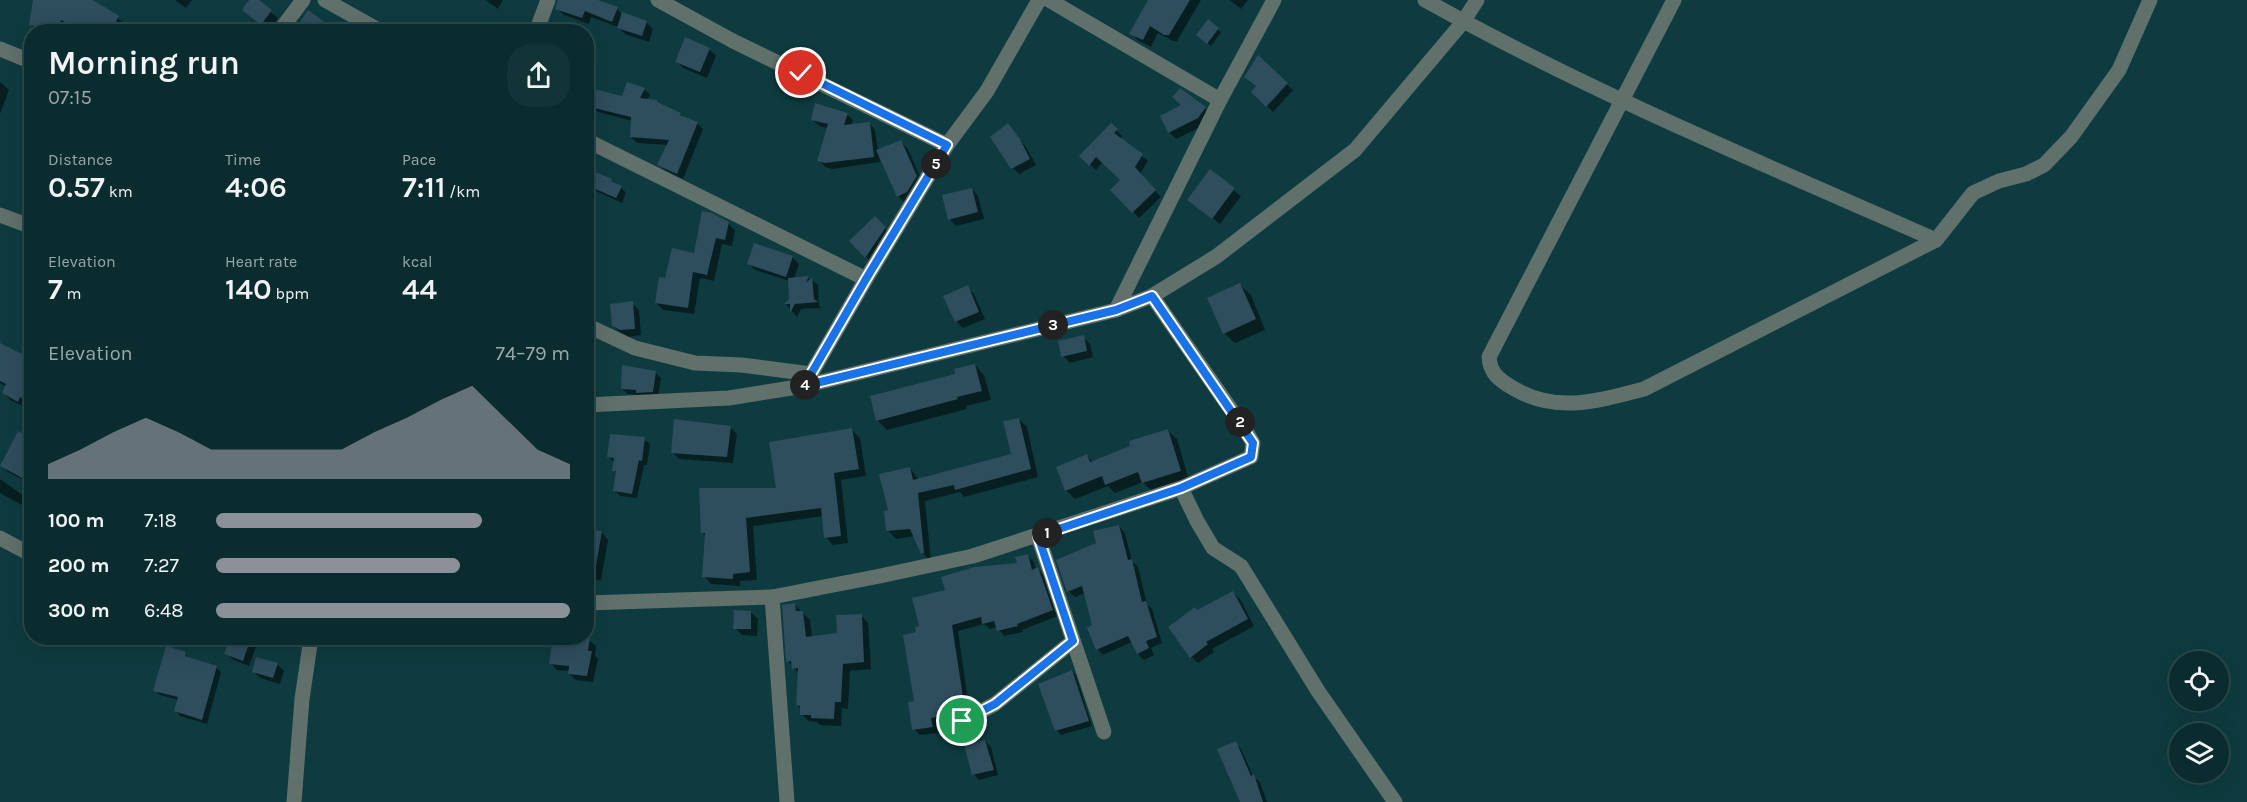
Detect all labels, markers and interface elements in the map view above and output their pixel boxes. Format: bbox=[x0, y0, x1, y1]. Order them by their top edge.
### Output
text: Morning run bbox=[48, 44, 240, 82]
button: share bbox=[507, 44, 570, 107]
pin bbox=[775, 47, 826, 98]
icon: check bbox=[784, 56, 817, 89]
text: 07:15 bbox=[48, 86, 92, 109]
pin: 5 bbox=[921, 149, 951, 179]
text: Distance bbox=[48, 150, 113, 169]
text: Time bbox=[225, 150, 261, 169]
text: Pace bbox=[402, 150, 436, 169]
text: 5 bbox=[931, 154, 941, 173]
text: 0.57 bbox=[48, 169, 105, 205]
text: 4:06 bbox=[225, 169, 287, 205]
text: 7:11 bbox=[402, 169, 445, 205]
text: km bbox=[105, 182, 133, 201]
text: /km bbox=[445, 182, 480, 201]
text: Elevation bbox=[48, 252, 116, 271]
text: Heart rate bbox=[225, 252, 297, 271]
text: kcal bbox=[402, 252, 433, 271]
text: 7 bbox=[48, 271, 63, 307]
text: 140 bbox=[225, 271, 272, 307]
text: 44 bbox=[402, 271, 437, 307]
text: m bbox=[63, 284, 81, 303]
text: bpm bbox=[272, 284, 309, 303]
pin: 3 bbox=[1038, 310, 1068, 340]
text: 3 bbox=[1048, 315, 1058, 334]
text: Elevation bbox=[48, 342, 133, 365]
text: 74–79 m bbox=[496, 342, 570, 365]
pin: 4 bbox=[790, 370, 820, 400]
text: 4 bbox=[800, 375, 810, 394]
pin: 2 bbox=[1225, 407, 1255, 437]
text: 2 bbox=[1235, 412, 1245, 431]
text: 100 m bbox=[48, 509, 104, 532]
text: 7:18 bbox=[144, 509, 177, 532]
pin: 1 bbox=[1032, 518, 1062, 548]
text: 1 bbox=[1044, 523, 1050, 542]
text: 200 m bbox=[48, 554, 109, 577]
text: 7:27 bbox=[144, 554, 179, 577]
text: 300 m bbox=[48, 599, 110, 622]
text: 6:48 bbox=[144, 599, 184, 622]
map controls bbox=[2169, 651, 2229, 783]
button: locate bbox=[2169, 651, 2229, 711]
pin bbox=[936, 695, 987, 746]
icon: arrive bbox=[945, 704, 978, 737]
button: layers bbox=[2169, 723, 2229, 783]

